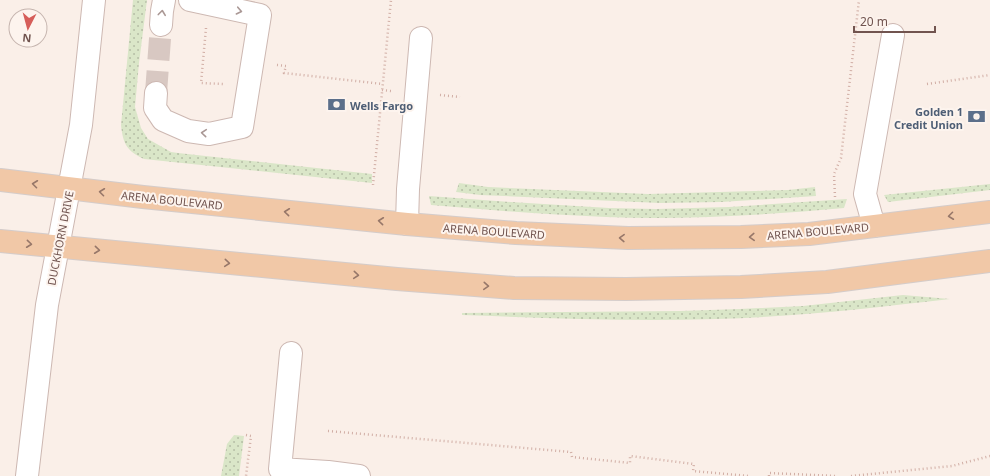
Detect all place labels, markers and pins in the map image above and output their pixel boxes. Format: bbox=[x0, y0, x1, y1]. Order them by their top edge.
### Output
bank icon: Wells Fargo bbox=[327, 95, 347, 115]
place label: Wells Fargo bbox=[350, 98, 413, 113]
place label: Golden 1 Credit Union bbox=[894, 104, 963, 132]
bank icon: Golden 1 Credit Union bbox=[966, 107, 986, 127]

